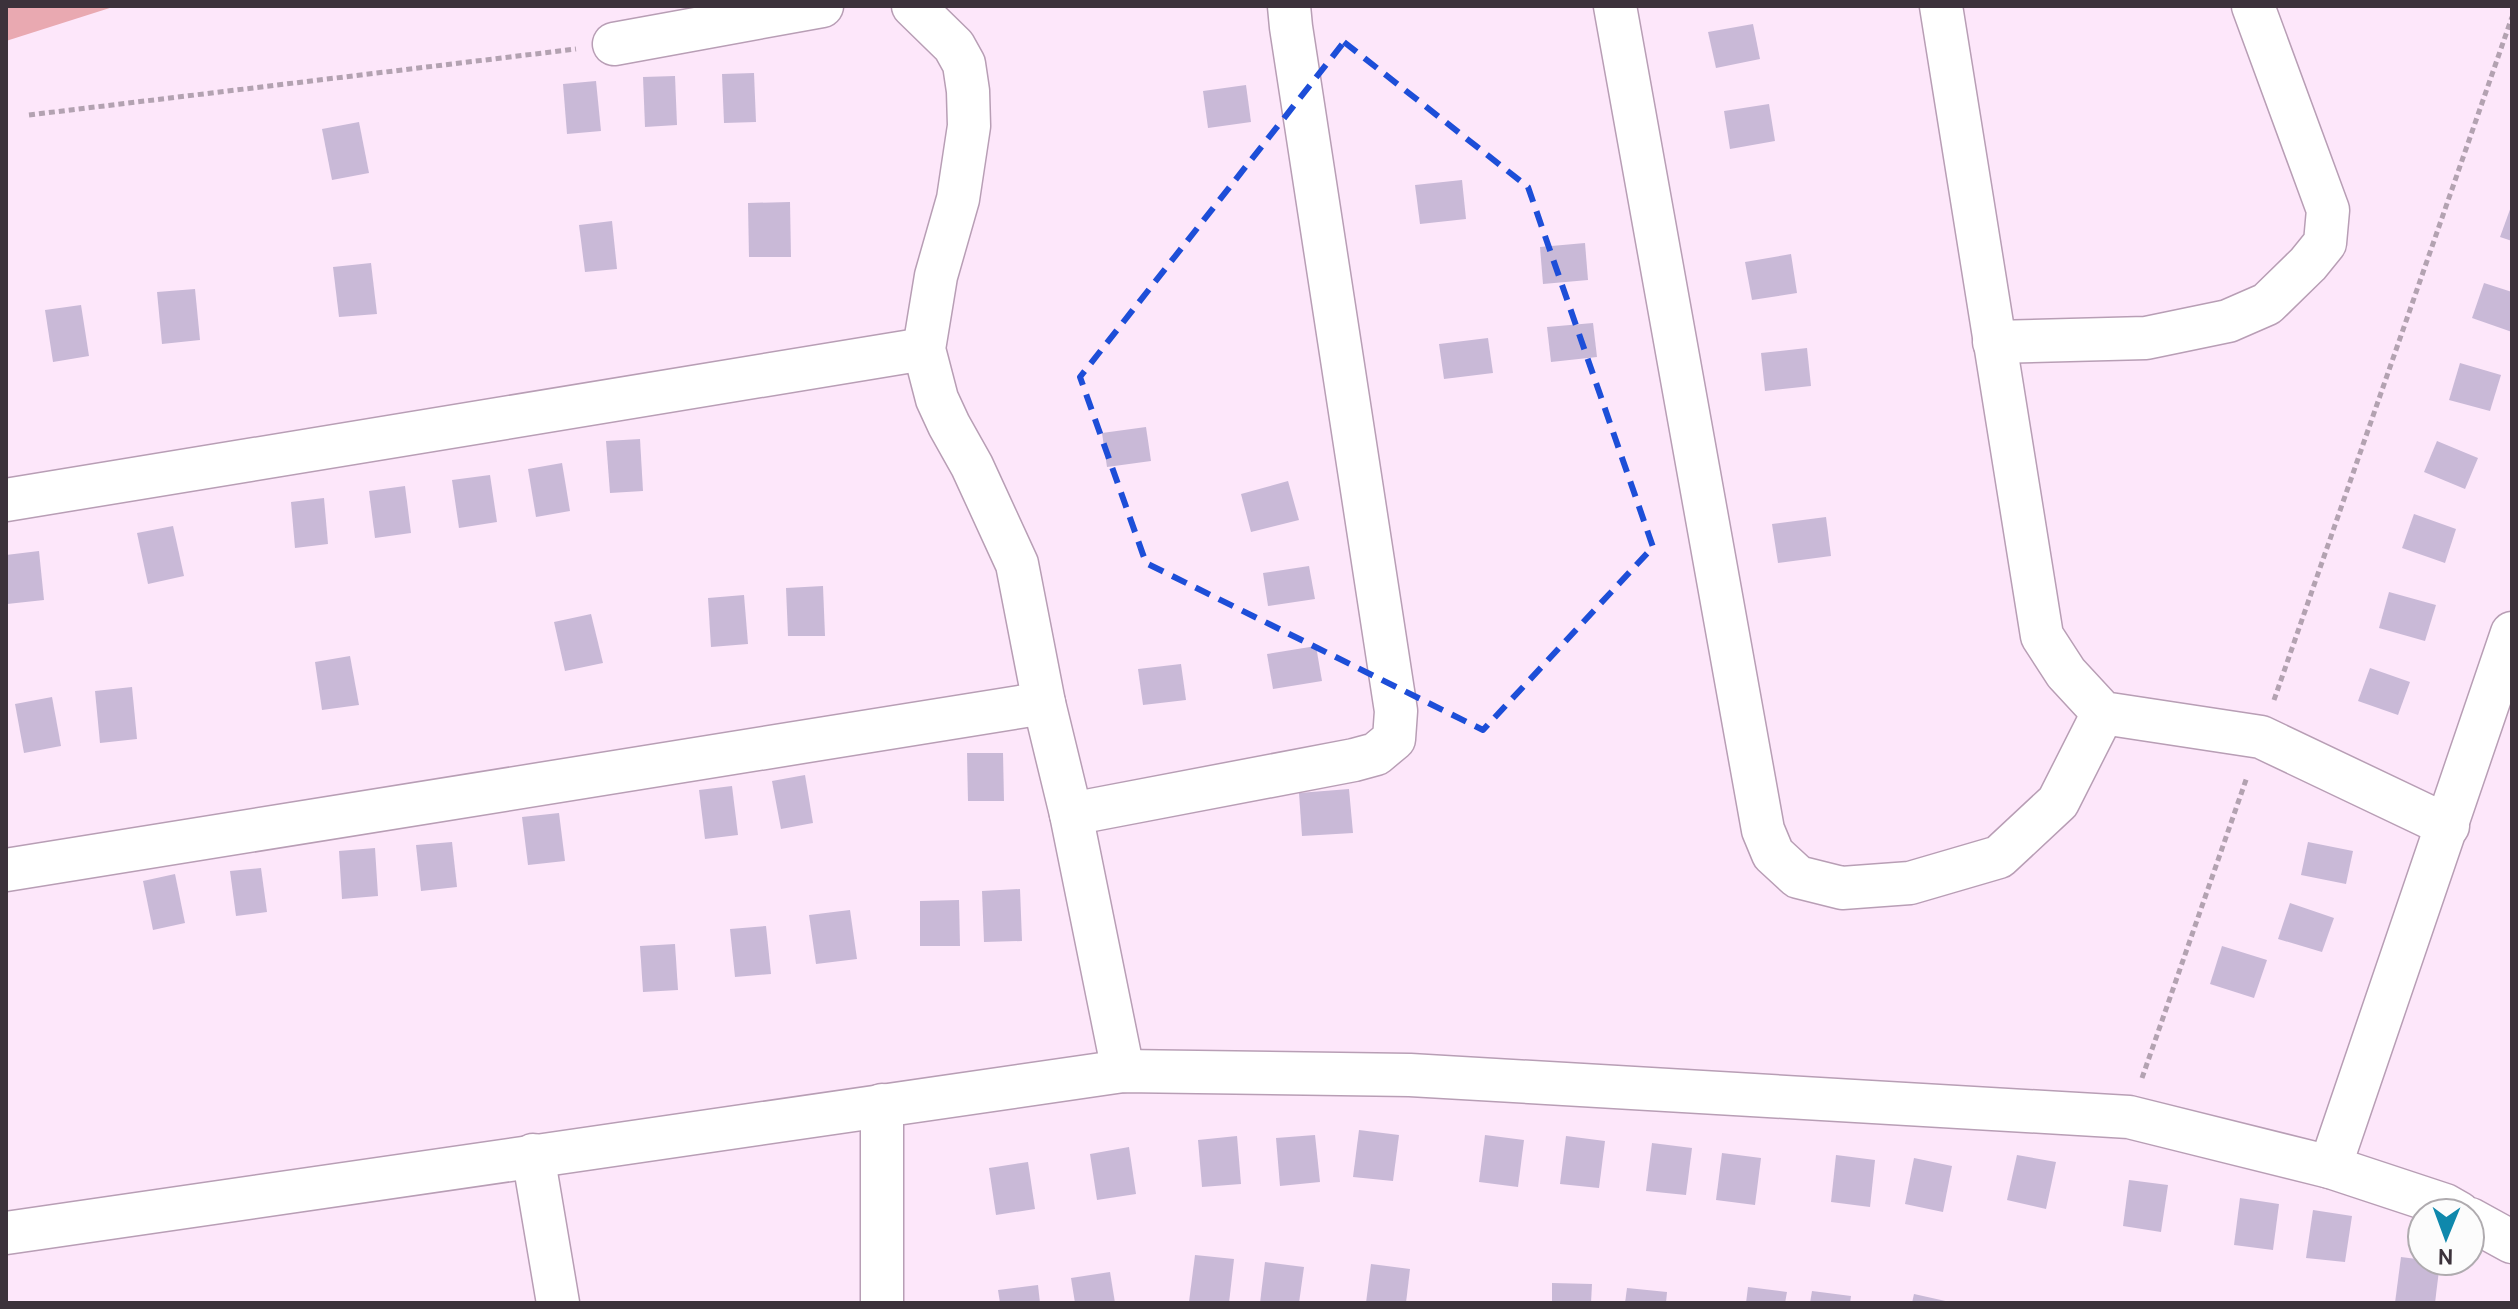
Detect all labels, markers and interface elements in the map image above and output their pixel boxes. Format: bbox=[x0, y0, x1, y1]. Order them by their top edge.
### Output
north arrow bbox=[2406, 1197, 2486, 1277]
text: N bbox=[2438, 1243, 2454, 1270]

